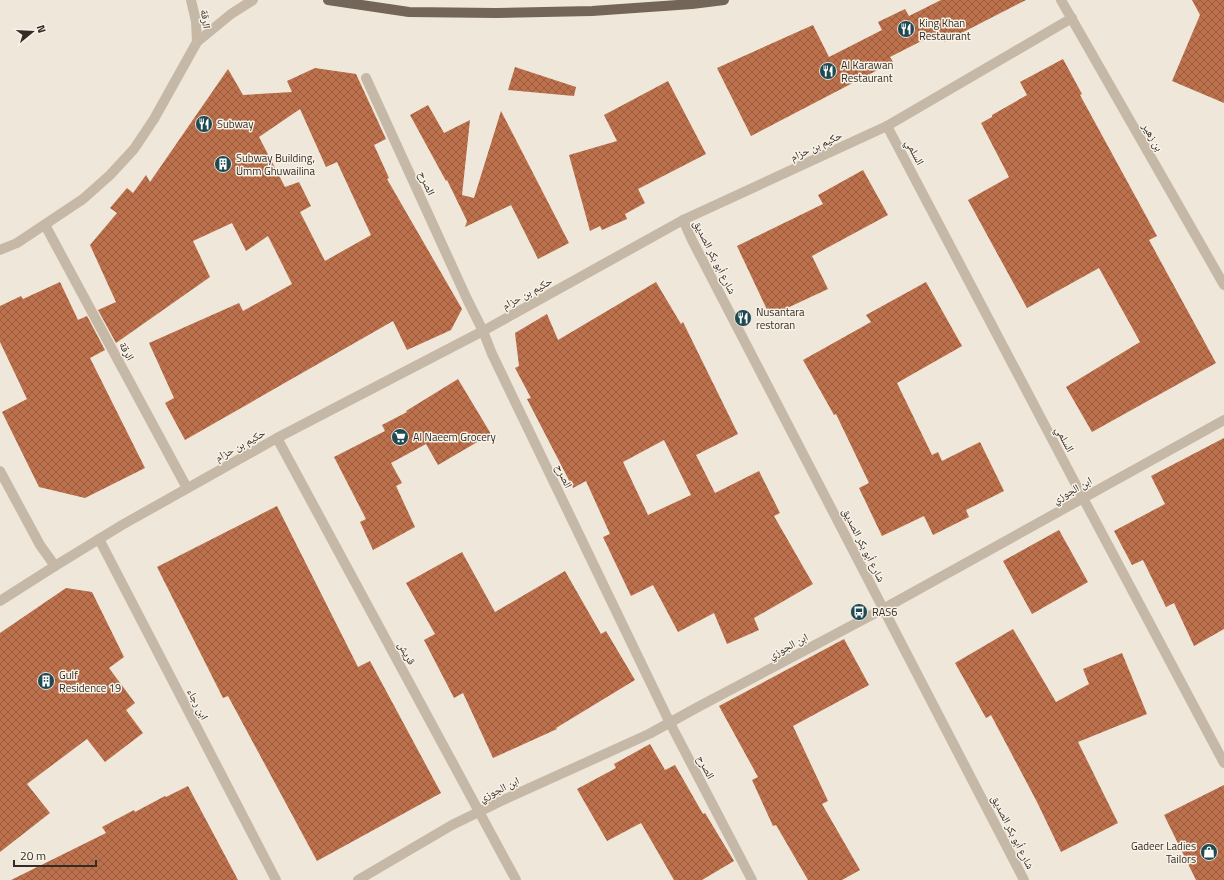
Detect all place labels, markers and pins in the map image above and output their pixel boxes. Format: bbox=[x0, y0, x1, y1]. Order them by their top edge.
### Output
place label: King Khan Restaurant bbox=[919, 15, 971, 44]
restaurant icon: King Khan Restaurant bbox=[896, 19, 916, 39]
place label: Al Karawan Restaurant bbox=[841, 57, 893, 86]
restaurant icon: Al Karawan Restaurant bbox=[818, 61, 838, 81]
restaurant icon: Subway bbox=[194, 114, 214, 134]
place label: Subway bbox=[217, 116, 254, 132]
place label: Subway Building, Umm Ghuwailina bbox=[236, 150, 316, 179]
building icon: Subway Building, Umm Ghuwailina bbox=[213, 154, 233, 174]
place label: Nusantara restoran bbox=[756, 304, 805, 333]
restaurant icon: Nusantara restoran bbox=[733, 308, 753, 328]
supermarket icon: Al Naeem Grocery bbox=[390, 427, 410, 447]
place label: Al Naeem Grocery bbox=[413, 429, 497, 445]
bus stop icon: RAS6 bbox=[849, 602, 869, 622]
place label: RAS6 bbox=[872, 604, 897, 620]
place label: Gulf Residence 19 bbox=[59, 667, 121, 696]
building icon: Gulf Residence 19 bbox=[36, 671, 56, 691]
place label: Gadeer Ladies Tailors bbox=[1131, 838, 1196, 867]
shop icon: Gadeer Ladies Tailors bbox=[1199, 842, 1219, 862]

